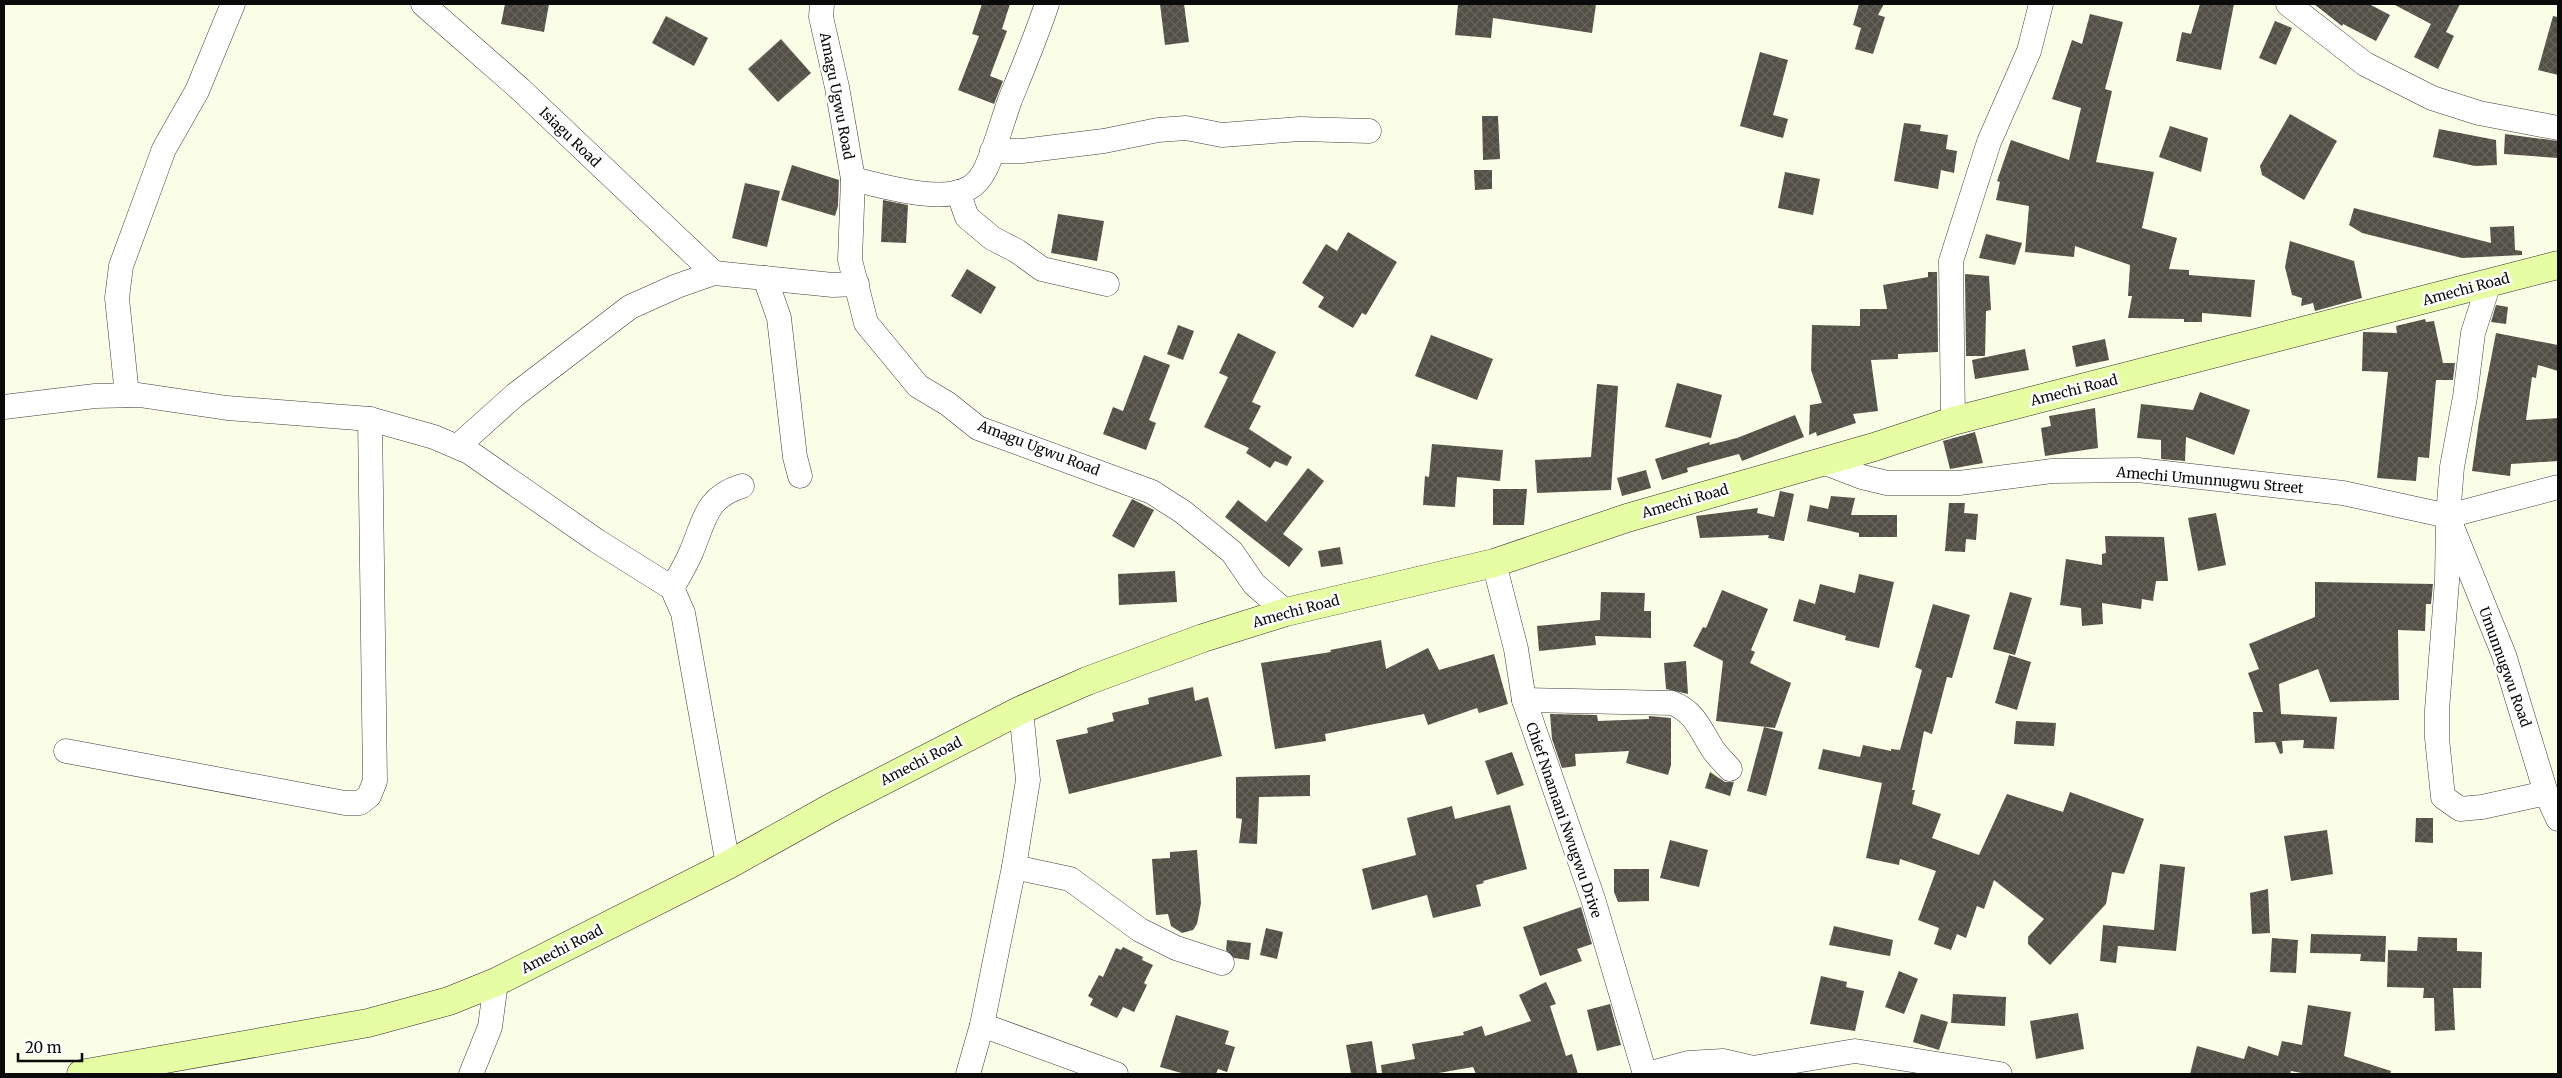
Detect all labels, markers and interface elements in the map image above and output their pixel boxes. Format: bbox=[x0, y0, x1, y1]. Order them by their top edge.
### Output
street label: Amagu Ugwu Road bbox=[816, 30, 858, 162]
street label: Isiagu Road bbox=[536, 103, 605, 171]
street label: Amechi Road bbox=[2420, 269, 2512, 310]
street label: Amechi Road bbox=[2028, 370, 2120, 410]
street label: Amagu Ugwu Road bbox=[975, 416, 1103, 480]
street label: Amechi Umunnugwu Street bbox=[2115, 463, 2305, 497]
street label: Amechi Road bbox=[1639, 480, 1731, 522]
street label: Amechi Road bbox=[1250, 591, 1342, 632]
street label: Umunnugwu Road bbox=[2475, 605, 2535, 730]
street label: Chief Nnamani Nwugwu Drive bbox=[1522, 720, 1606, 920]
street label: Amechi Road bbox=[876, 732, 965, 790]
street label: Amechi Road bbox=[517, 920, 606, 978]
scale bar bbox=[18, 1030, 81, 1062]
text: 20 m bbox=[25, 1038, 62, 1057]

